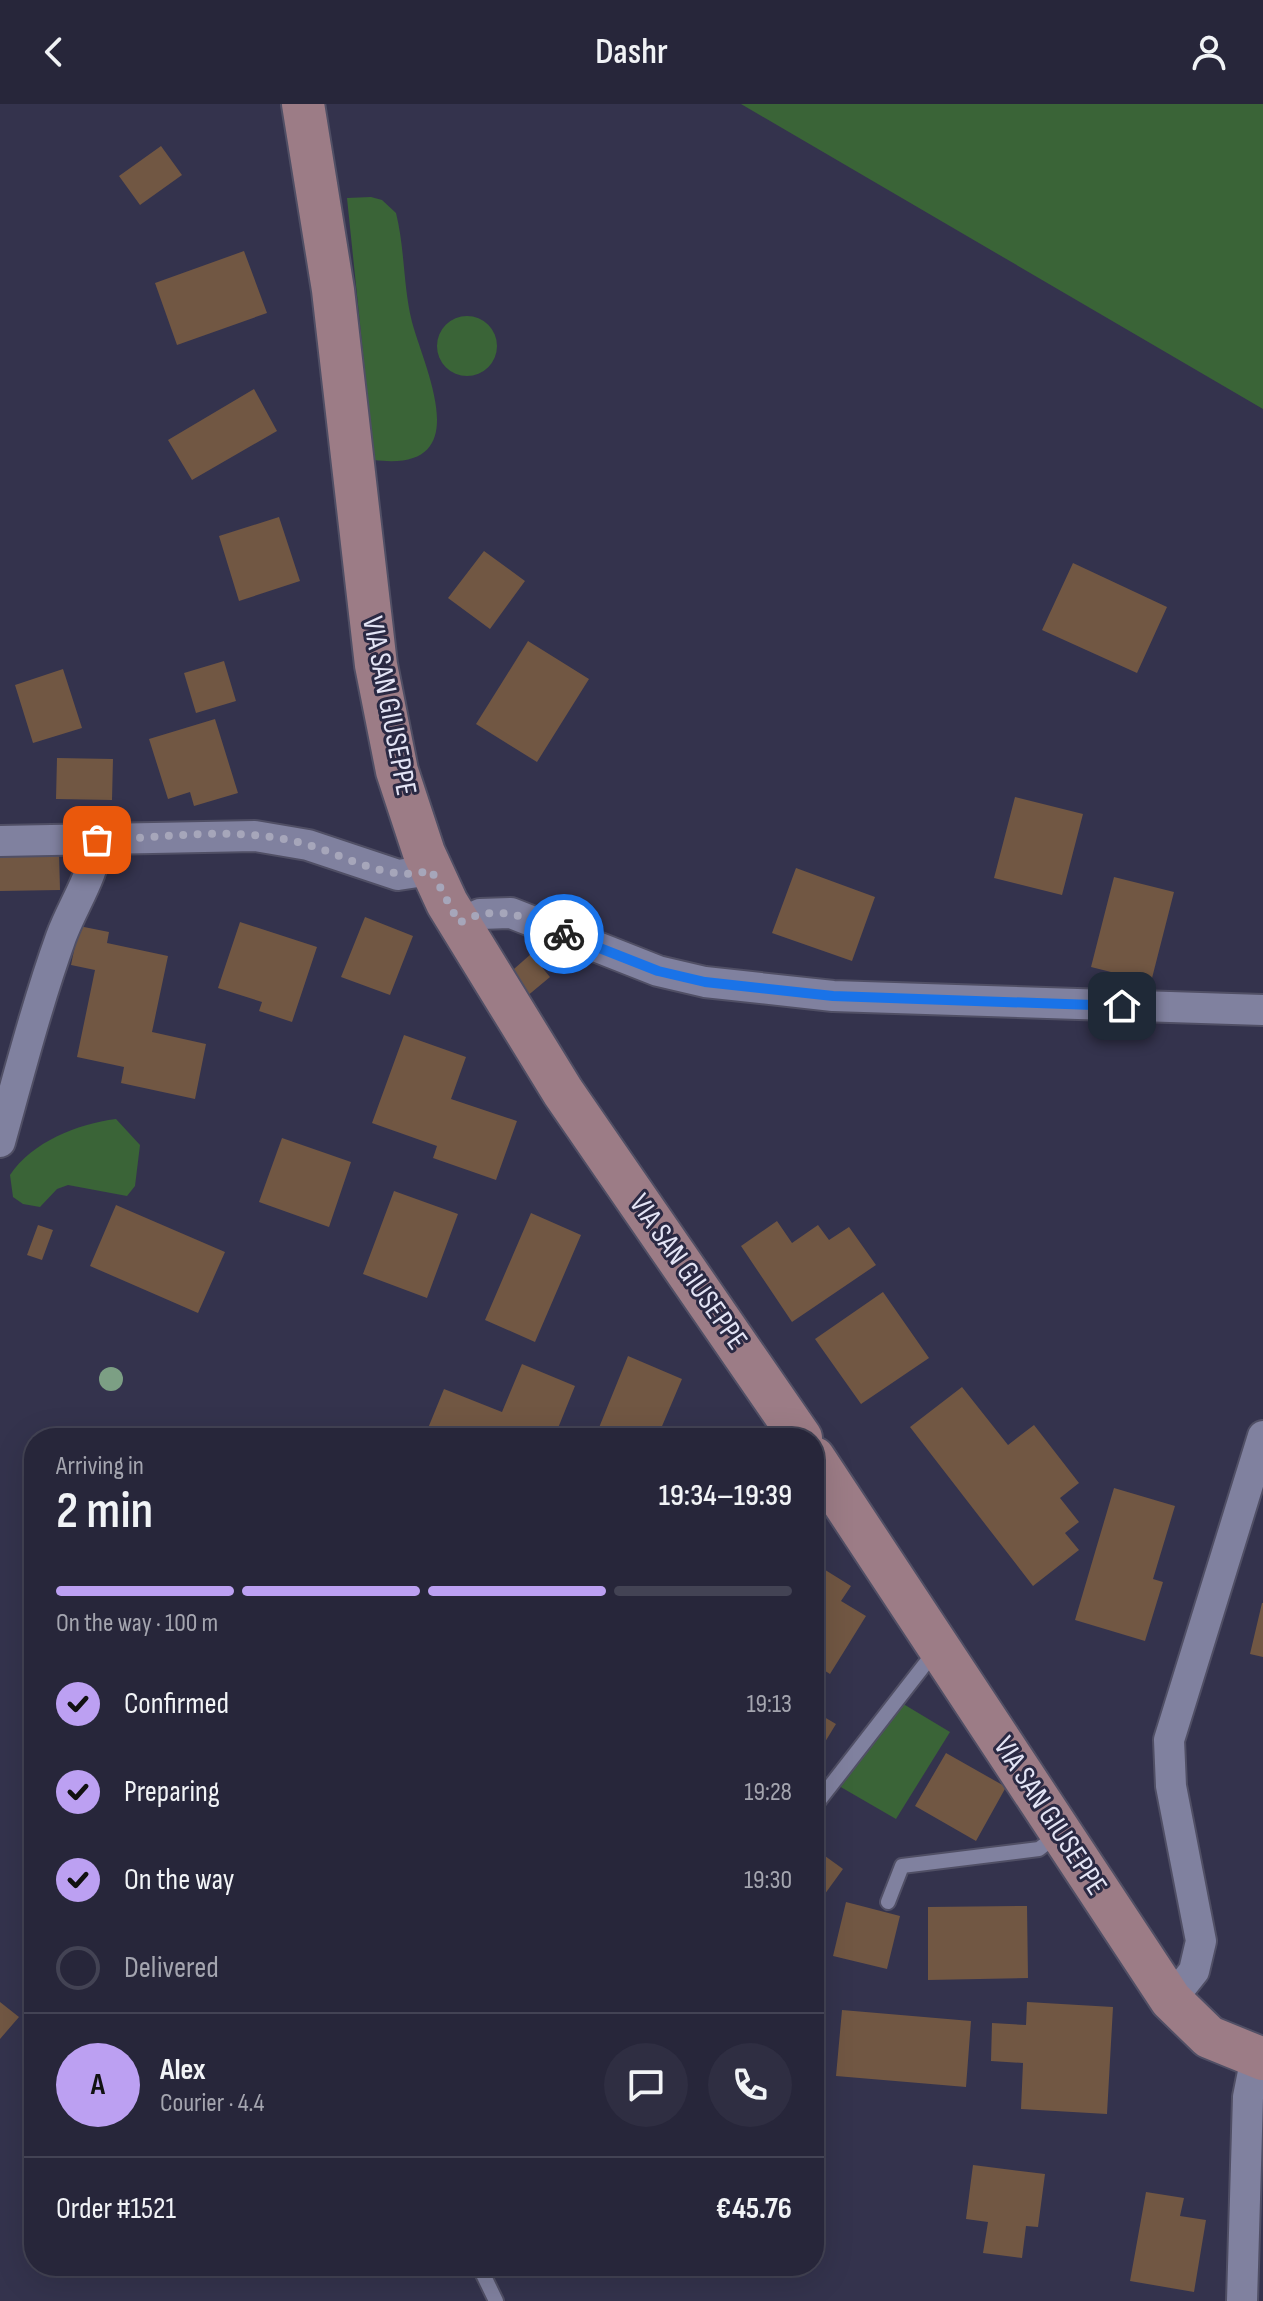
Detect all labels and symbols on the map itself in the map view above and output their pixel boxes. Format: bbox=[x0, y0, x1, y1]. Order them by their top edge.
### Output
street label: VIA SAN GIUSEPPE bbox=[354, 613, 424, 799]
pin bbox=[63, 806, 131, 874]
courier bbox=[524, 894, 604, 974]
pin bbox=[1088, 972, 1156, 1040]
street label: VIA SAN GIUSEPPE bbox=[621, 1187, 755, 1357]
street label: VIA SAN GIUSEPPE bbox=[985, 1730, 1115, 1902]

